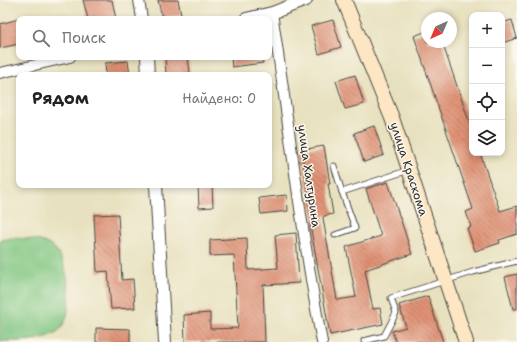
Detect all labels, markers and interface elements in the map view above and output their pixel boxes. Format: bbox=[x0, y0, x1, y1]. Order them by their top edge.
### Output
north arrow bbox=[421, 12, 457, 48]
map controls bbox=[469, 12, 505, 156]
button: + bbox=[469, 12, 505, 48]
search box bbox=[16, 16, 272, 60]
icon: search bbox=[30, 27, 52, 49]
text: Поиск bbox=[62, 28, 106, 48]
button: − bbox=[469, 48, 505, 84]
button: locate bbox=[469, 84, 505, 120]
text: Рядом bbox=[32, 87, 89, 109]
text: Найдено: 0 bbox=[182, 90, 256, 107]
street label: улица Краскома bbox=[386, 120, 432, 218]
button: layers bbox=[469, 120, 505, 156]
street label: улица Халтурина bbox=[294, 124, 324, 229]

